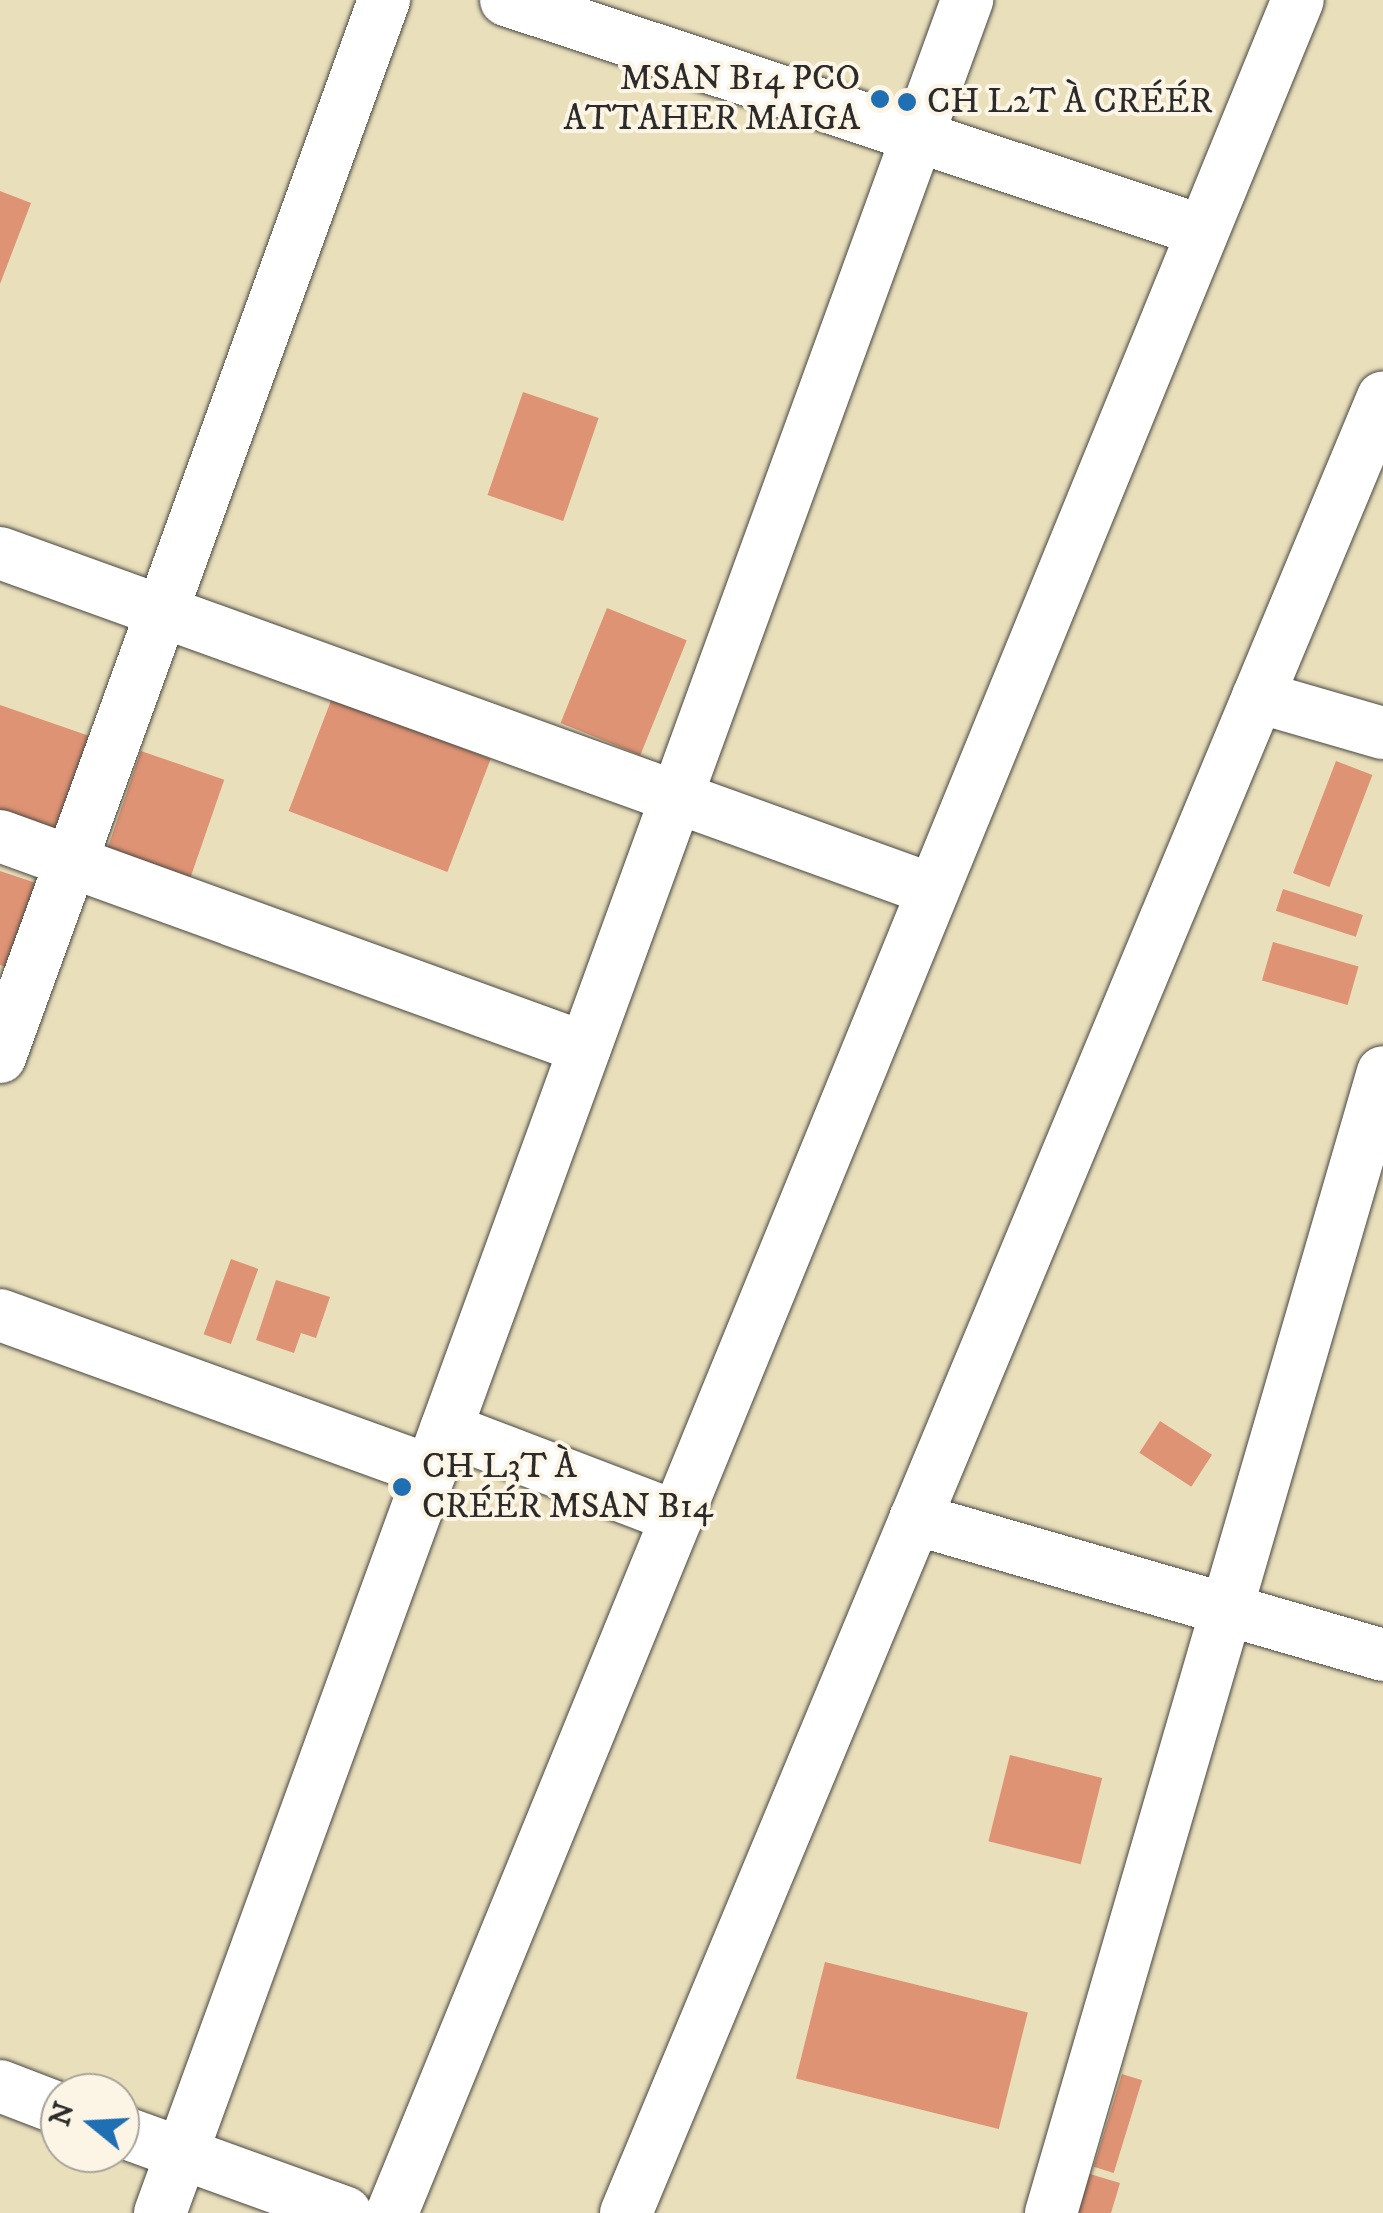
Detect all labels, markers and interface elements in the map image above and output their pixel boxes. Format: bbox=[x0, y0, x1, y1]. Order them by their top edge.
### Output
place label: MSAN B14 PCO ATTAHER MAIGA bbox=[564, 58, 860, 140]
place label: CH L2T À CRÉÉR bbox=[927, 81, 1213, 123]
marker: MSAN B14 PCO ATTAHER MAIGA bbox=[869, 88, 891, 110]
marker: CH L2T À CRÉÉR bbox=[896, 91, 918, 113]
place label: CH L3T À CRÉÉR MSAN B14 bbox=[422, 1446, 713, 1528]
marker: CH L3T À CRÉÉR MSAN B14 bbox=[391, 1476, 413, 1498]
north arrow bbox=[40, 2073, 140, 2173]
text: N bbox=[43, 2098, 83, 2131]

